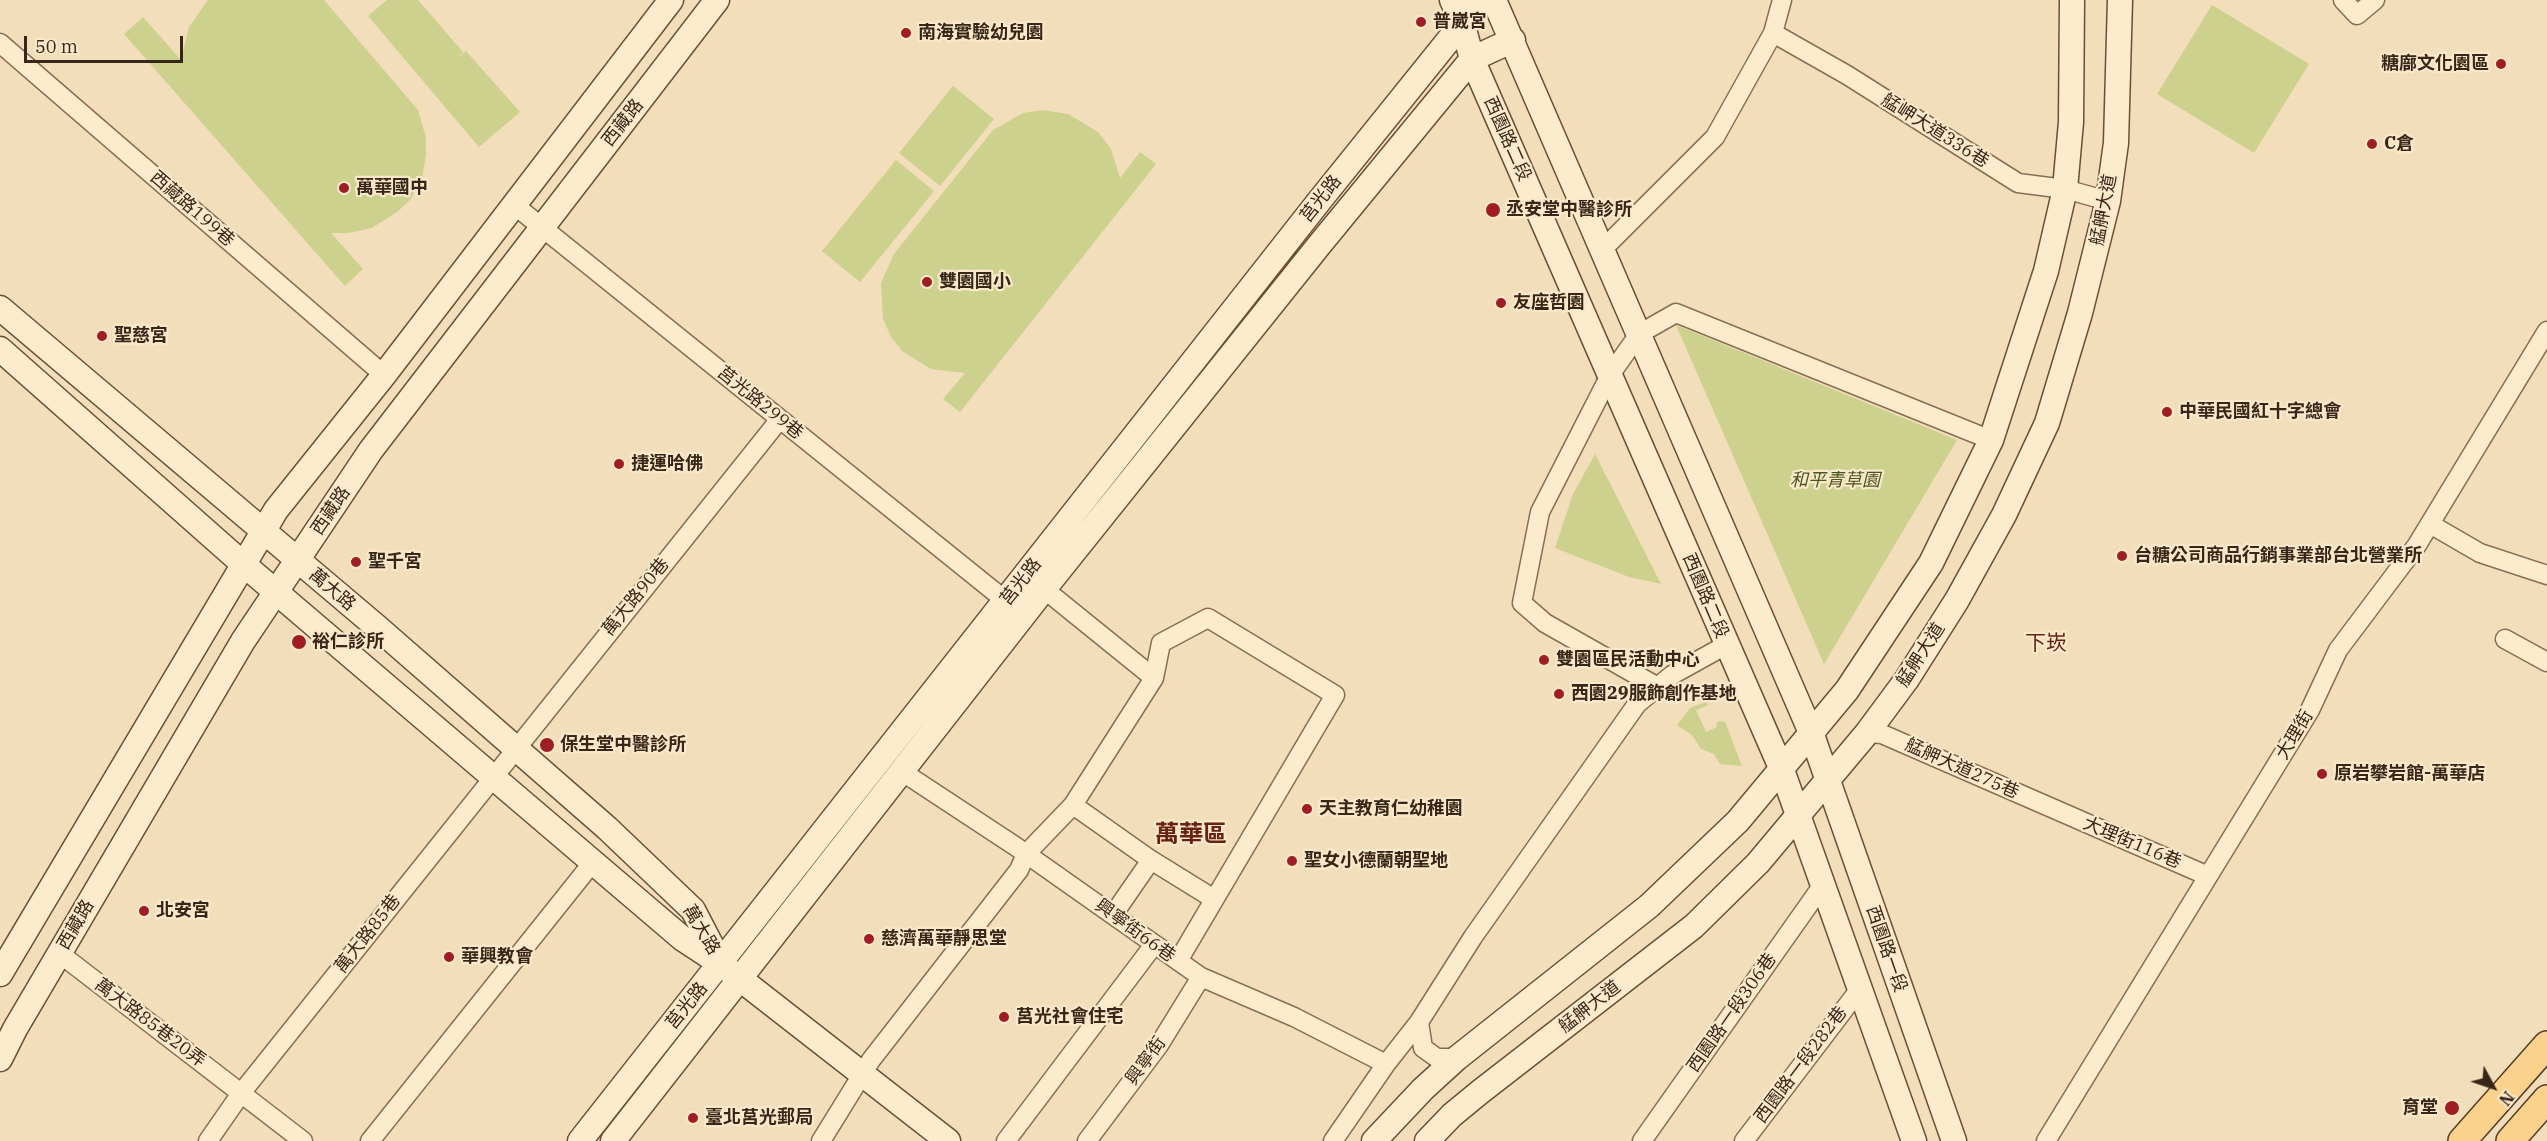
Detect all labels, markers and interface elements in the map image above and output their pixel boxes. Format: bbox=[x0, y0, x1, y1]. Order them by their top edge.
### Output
place label: 普崴宮 bbox=[1433, 11, 1487, 33]
marker: 普崴宮 bbox=[1414, 15, 1428, 29]
place label: 南海實驗幼兒園 bbox=[918, 22, 1044, 44]
scale bar bbox=[27, 24, 186, 62]
marker: 南海實驗幼兒園 bbox=[899, 26, 913, 40]
text: 50 m bbox=[35, 35, 78, 58]
place label: 糖廍文化園區 bbox=[2381, 53, 2489, 75]
marker: 糖廍文化園區 bbox=[2494, 57, 2508, 71]
street label: 艋岬大道336巷 bbox=[1877, 89, 1993, 173]
street label: 西園路二段 bbox=[1479, 93, 1535, 185]
street label: 西藏路 bbox=[598, 95, 648, 151]
place label: C倉 bbox=[2384, 133, 2414, 155]
marker: C倉 bbox=[2365, 137, 2379, 151]
street label: 西藏路199巷 bbox=[146, 167, 238, 251]
street label: 莒光路 bbox=[1296, 171, 1346, 227]
street label: 艋舺大道 bbox=[2087, 173, 2121, 247]
place label: 萬華國中 bbox=[356, 177, 428, 199]
marker: 萬華國中 bbox=[337, 181, 351, 195]
place label: 丞安堂中醫診所 bbox=[1506, 199, 1632, 221]
marker: 丞安堂中醫診所 bbox=[1484, 201, 1502, 219]
place label: 雙園國小 bbox=[939, 271, 1011, 293]
marker: 雙園國小 bbox=[920, 275, 934, 289]
place label: 友座哲園 bbox=[1513, 292, 1585, 314]
marker: 友座哲園 bbox=[1494, 296, 1508, 310]
place label: 聖慈宮 bbox=[114, 325, 168, 347]
marker: 聖慈宮 bbox=[95, 329, 109, 343]
street label: 莒光路299巷 bbox=[713, 362, 807, 444]
place label: 中華民國紅十字總會 bbox=[2179, 401, 2341, 423]
marker: 中華民國紅十字總會 bbox=[2160, 405, 2174, 419]
place label: 捷運哈佛 bbox=[631, 453, 703, 475]
marker: 捷運哈佛 bbox=[612, 457, 626, 471]
park label: 和平青草園 bbox=[1790, 470, 1880, 492]
street label: 西藏路 bbox=[307, 483, 355, 539]
place label: 台糖公司商品行銷事業部台北營業所 bbox=[2134, 545, 2422, 567]
marker: 台糖公司商品行銷事業部台北營業所 bbox=[2115, 549, 2129, 563]
street label: 西園路二段 bbox=[1677, 550, 1733, 642]
place label: 聖千宮 bbox=[368, 551, 422, 573]
street label: 萬大路90巷 bbox=[598, 554, 674, 640]
street label: 莒光路 bbox=[996, 554, 1046, 610]
marker: 聖千宮 bbox=[349, 555, 363, 569]
street label: 萬大路 bbox=[304, 564, 360, 616]
street label: 艋舺大道 bbox=[1892, 619, 1950, 691]
place label: 裕仁診所 bbox=[312, 631, 384, 653]
district label: 下崁 bbox=[2025, 631, 2067, 657]
marker: 裕仁診所 bbox=[290, 633, 308, 651]
place label: 雙園區民活動中心 bbox=[1556, 649, 1700, 671]
marker: 雙園區民活動中心 bbox=[1537, 653, 1551, 667]
place label: 西園29服飾創作基地 bbox=[1571, 683, 1737, 705]
marker: 西園29服飾創作基地 bbox=[1552, 687, 1566, 701]
street label: 大理街 bbox=[2272, 706, 2318, 764]
place label: 保生堂中醫診所 bbox=[560, 734, 686, 756]
street label: 艋舺大道275巷 bbox=[1902, 734, 2022, 804]
marker: 保生堂中醫診所 bbox=[538, 736, 556, 754]
place label: 原岩攀岩館-萬華店 bbox=[2334, 763, 2485, 785]
marker: 原岩攀岩館-萬華店 bbox=[2315, 767, 2329, 781]
place label: 天主教育仁幼稚園 bbox=[1319, 798, 1463, 820]
marker: 天主教育仁幼稚園 bbox=[1300, 802, 1314, 816]
street label: 大理街116巷 bbox=[2080, 813, 2184, 873]
district label: 萬華區 bbox=[1155, 821, 1227, 849]
place label: 聖女小德蘭朝聖地 bbox=[1304, 850, 1448, 872]
marker: 聖女小德蘭朝聖地 bbox=[1285, 854, 1299, 868]
street label: 萬大路85巷 bbox=[331, 890, 405, 978]
street label: 興寧街66巷 bbox=[1091, 895, 1179, 967]
street label: 西藏路 bbox=[53, 896, 99, 954]
place label: 北安宮 bbox=[156, 900, 210, 922]
street label: 萬大路 bbox=[678, 901, 724, 959]
street label: 西園路一段 bbox=[1861, 903, 1911, 995]
marker: 北安宮 bbox=[137, 904, 151, 918]
place label: 慈濟萬華靜思堂 bbox=[881, 928, 1007, 950]
marker: 慈濟萬華靜思堂 bbox=[862, 932, 876, 946]
place label: 華興教會 bbox=[461, 946, 533, 968]
street label: 西園路一段306巷 bbox=[1683, 949, 1781, 1077]
marker: 華興教會 bbox=[442, 950, 456, 964]
street label: 萬大路85巷20弄 bbox=[90, 974, 210, 1072]
street label: 艋舺大道 bbox=[1555, 976, 1625, 1038]
street label: 莒光路 bbox=[662, 978, 712, 1034]
street label: 西園路一段282巷 bbox=[1750, 1002, 1852, 1128]
place label: 莒光社會住宅 bbox=[1016, 1006, 1124, 1028]
marker: 莒光社會住宅 bbox=[997, 1010, 1011, 1024]
street label: 興寧街 bbox=[1121, 1033, 1171, 1089]
north arrow bbox=[2463, 1057, 2523, 1117]
text: N bbox=[2495, 1087, 2519, 1110]
place label: 育堂 bbox=[2402, 1097, 2438, 1119]
marker: 育堂 bbox=[2443, 1099, 2461, 1117]
place label: 臺北莒光郵局 bbox=[705, 1107, 813, 1129]
marker: 臺北莒光郵局 bbox=[686, 1111, 700, 1125]

